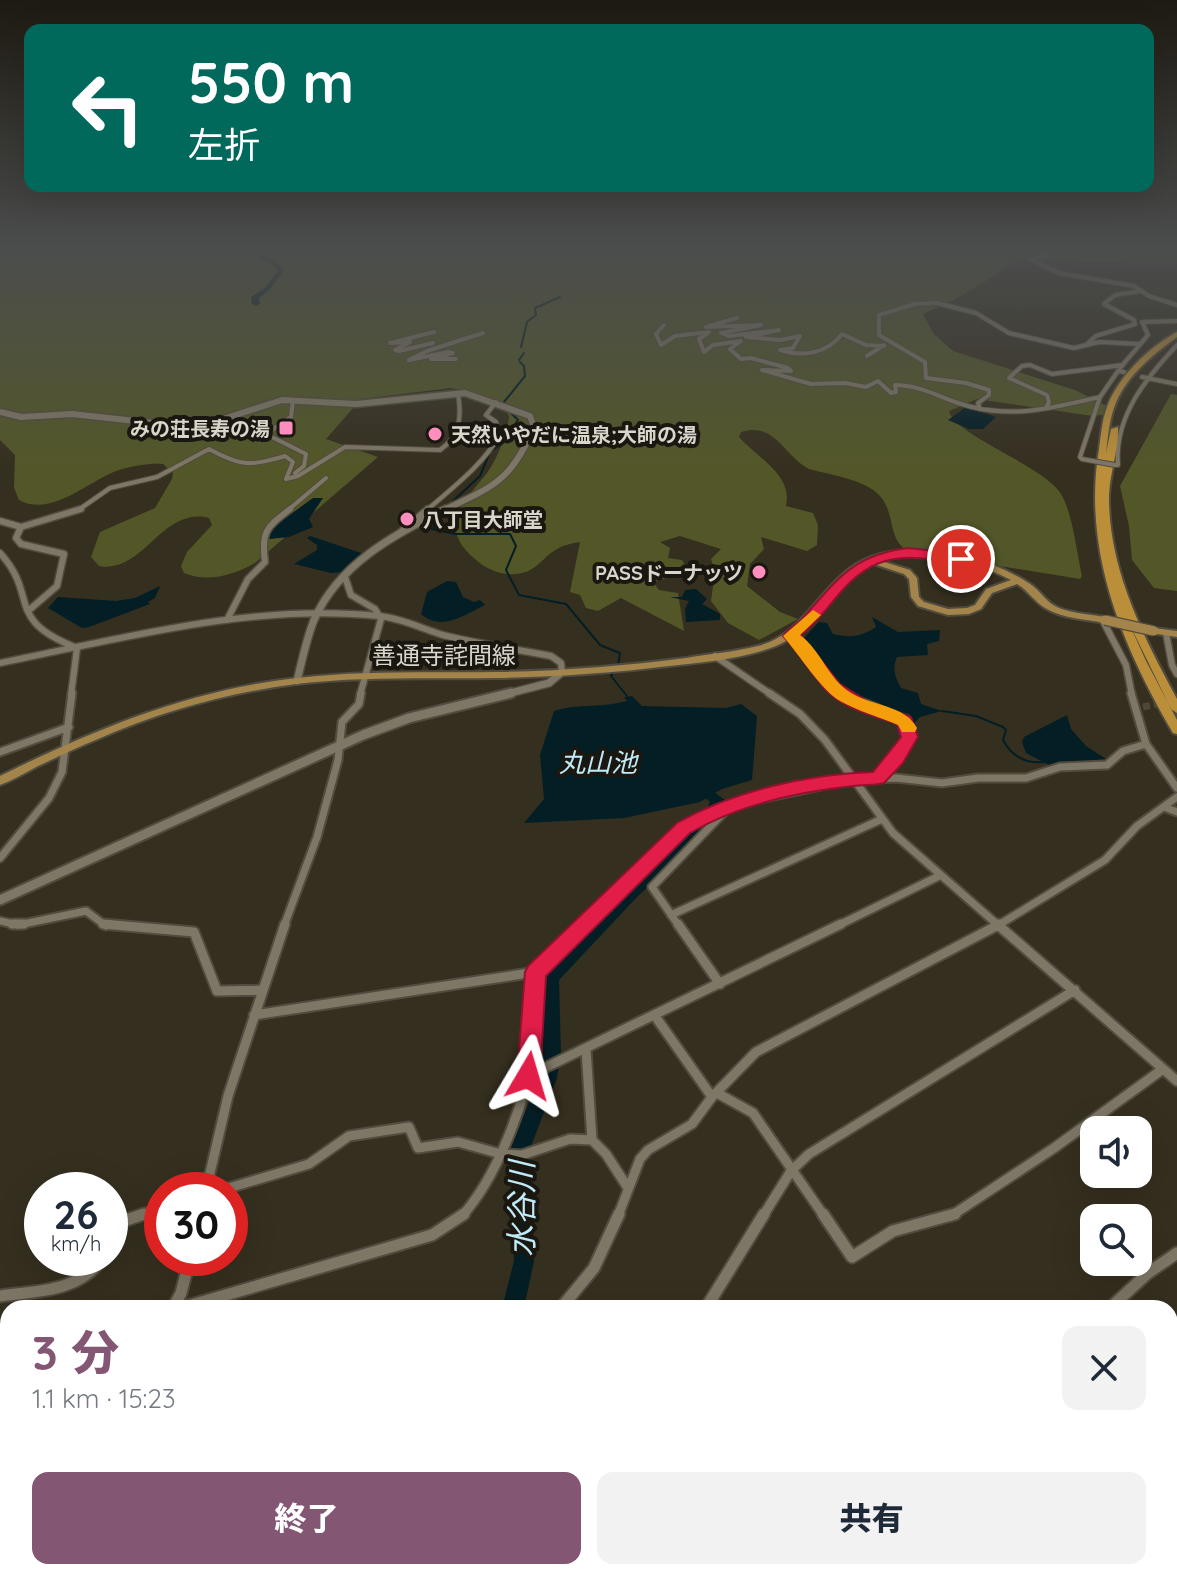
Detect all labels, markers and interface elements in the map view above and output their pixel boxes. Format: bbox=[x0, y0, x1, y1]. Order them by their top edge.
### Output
text: 550 m bbox=[188, 47, 354, 117]
icon: left bbox=[56, 56, 160, 160]
text: 左折 bbox=[188, 122, 260, 167]
place label: みの荘長寿の湯 bbox=[130, 416, 270, 441]
marker: みの荘長寿の湯 bbox=[277, 419, 295, 437]
place label: 天然いやだに温泉;大師の湯 bbox=[451, 422, 697, 447]
marker: 天然いやだに温泉;大師の湯 bbox=[426, 425, 444, 443]
place label: 八丁目大師堂 bbox=[423, 507, 543, 532]
marker: 八丁目大師堂 bbox=[398, 510, 416, 528]
pin bbox=[927, 525, 995, 593]
icon: arrive bbox=[939, 537, 983, 581]
place label: PASSドーナッツ bbox=[595, 560, 743, 585]
marker: PASSドーナッツ bbox=[750, 563, 768, 581]
street label: 善通寺詫間線 bbox=[372, 640, 516, 670]
water label: 丸山池 bbox=[559, 746, 640, 779]
position arrow bbox=[486, 1034, 570, 1118]
map controls bbox=[1080, 1116, 1152, 1276]
button: sound bbox=[1080, 1116, 1152, 1188]
water label: 水谷川 bbox=[501, 1158, 541, 1257]
speed limit sign: 30 bbox=[144, 1172, 248, 1276]
text: 26 bbox=[54, 1189, 98, 1239]
button: search bbox=[1080, 1204, 1152, 1276]
text: km/h bbox=[51, 1231, 101, 1256]
text: 3 分 bbox=[32, 1322, 119, 1382]
button: close bbox=[1062, 1326, 1146, 1410]
text: 1.1 km · 15:23 bbox=[32, 1382, 176, 1415]
button: 終了 bbox=[32, 1472, 581, 1564]
button: 共有 bbox=[597, 1472, 1146, 1564]

